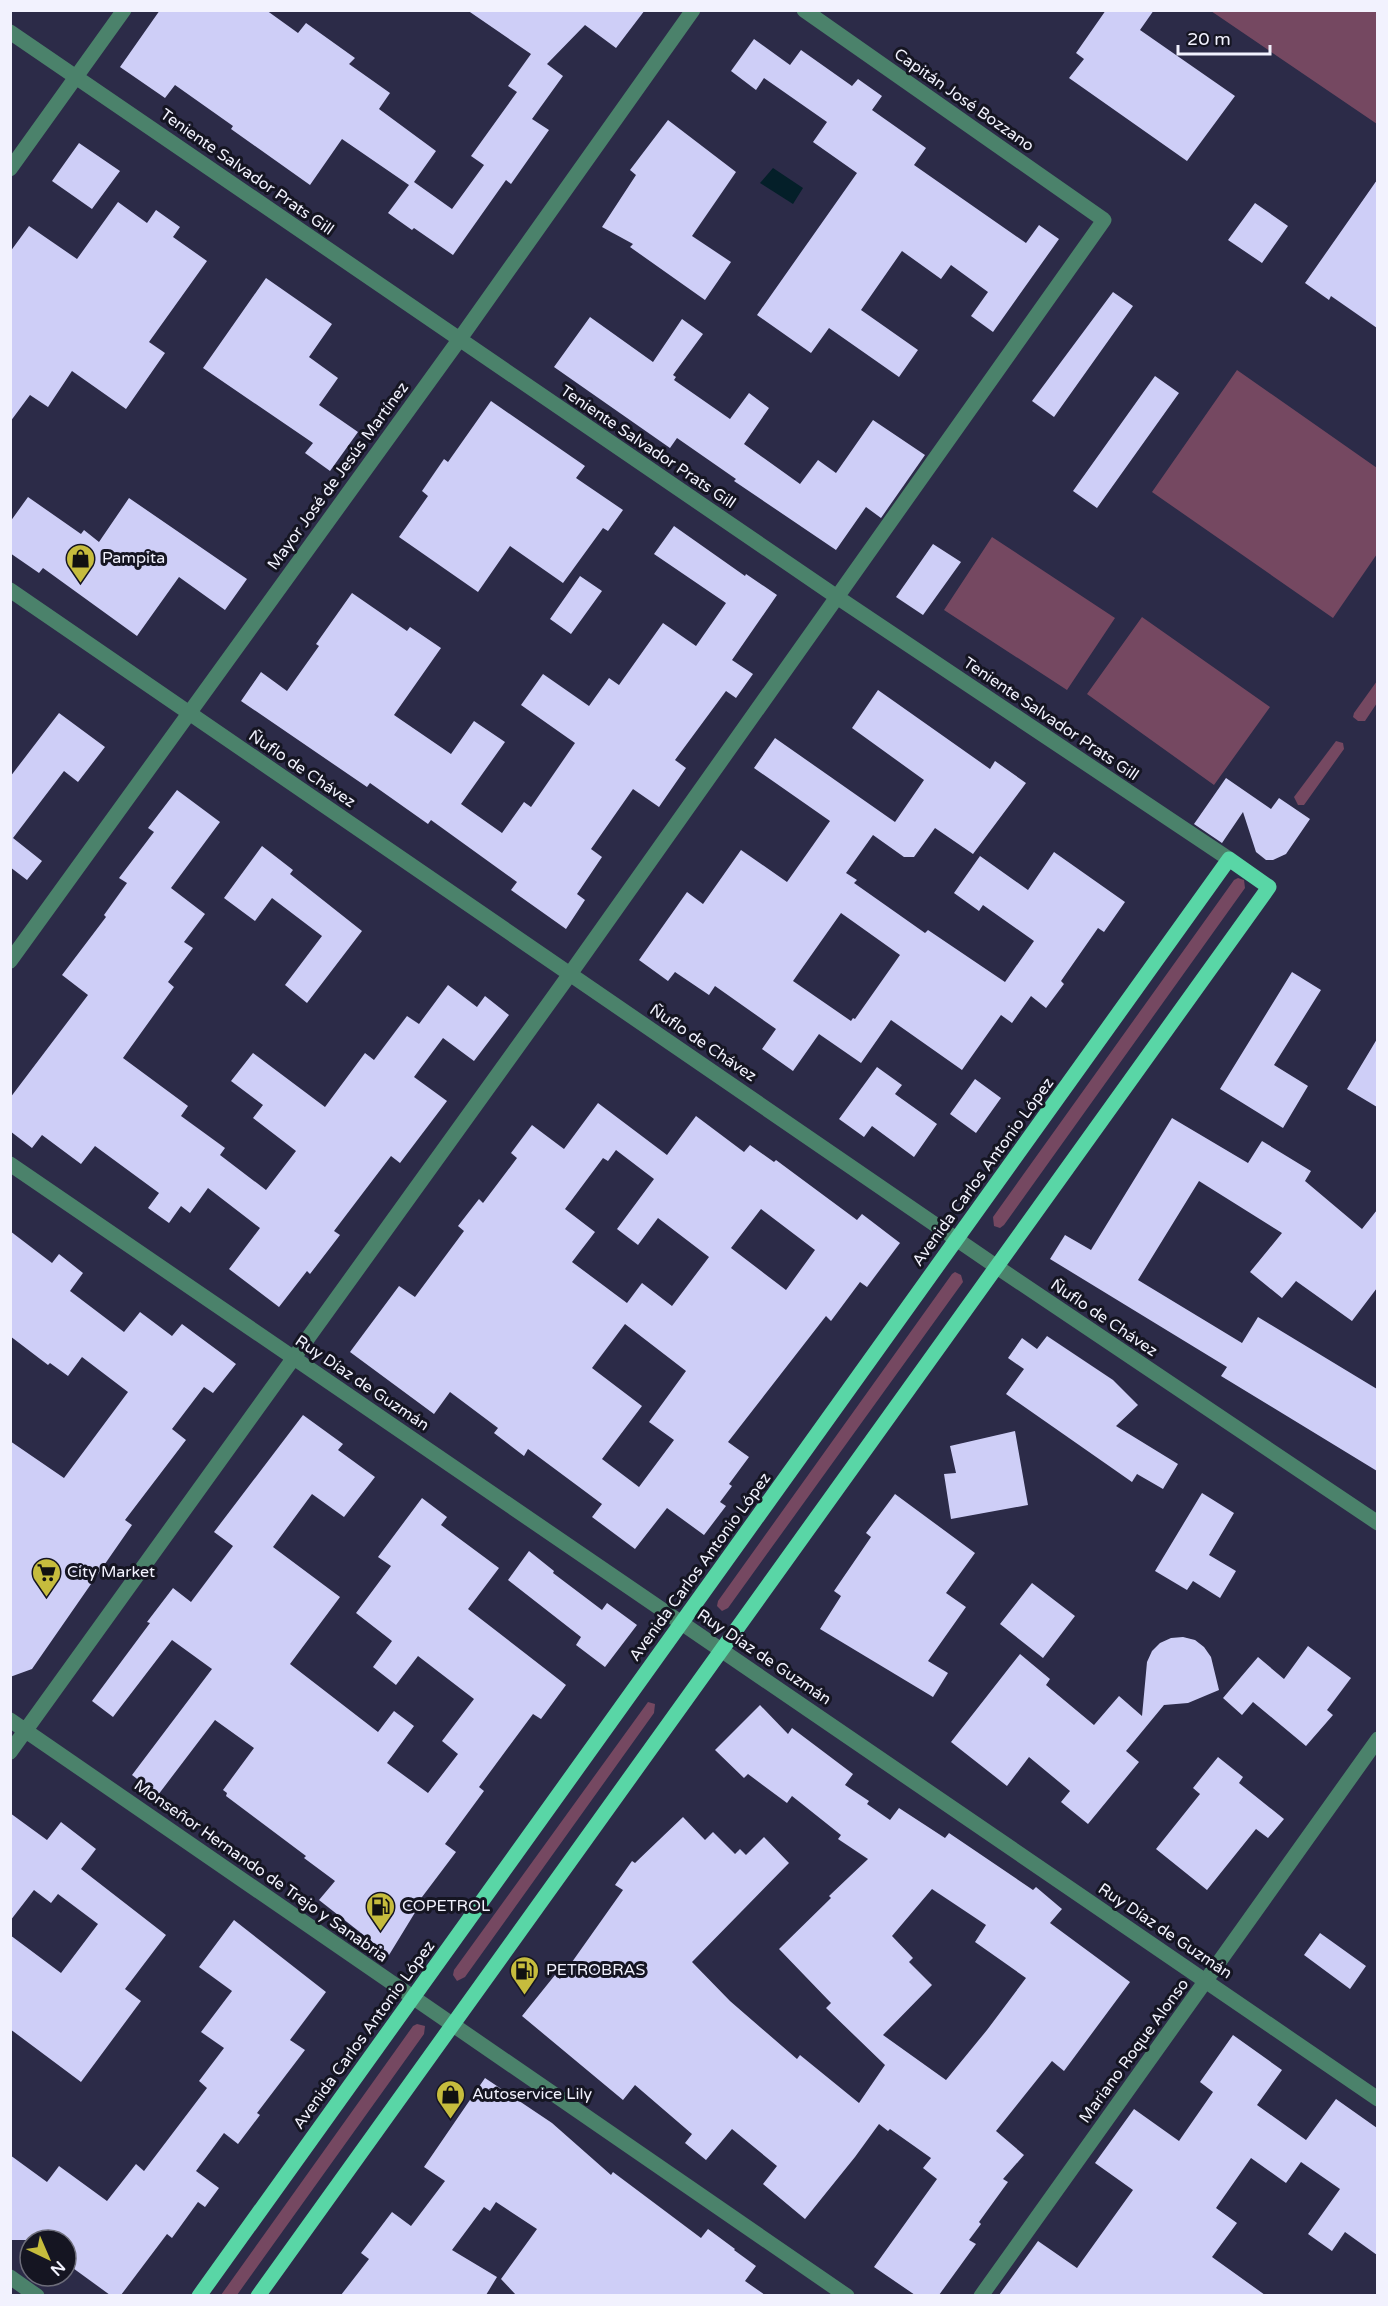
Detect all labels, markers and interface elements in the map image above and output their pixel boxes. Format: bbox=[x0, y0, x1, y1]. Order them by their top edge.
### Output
scale bar bbox=[1178, 18, 1270, 56]
text: 20 m bbox=[1187, 28, 1231, 50]
street label: Capitán José Bozzano bbox=[890, 44, 1038, 156]
street label: Teniente Salvador Prats Gill bbox=[156, 104, 338, 240]
street label: Mayor José de Jesús Martínez bbox=[263, 378, 413, 574]
street label: Teniente Salvador Prats Gill bbox=[557, 381, 739, 513]
shop icon: Pampita bbox=[65, 542, 97, 584]
place label: Pampita bbox=[102, 548, 165, 568]
street label: Teniente Salvador Prats Gill bbox=[960, 653, 1142, 785]
street label: Ñuflo de Chávez bbox=[245, 726, 359, 812]
street label: Ñuflo de Chávez bbox=[646, 1000, 760, 1086]
street label: Avenida Carlos Antonio López bbox=[908, 1074, 1058, 1270]
street label: Ñuflo de Chávez bbox=[1047, 1275, 1161, 1361]
street label: Ruy Díaz de Guzmán bbox=[291, 1331, 433, 1435]
street label: Avenida Carlos Antonio López bbox=[625, 1469, 775, 1665]
supermarket icon: City Market bbox=[30, 1556, 62, 1598]
place label: City Market bbox=[67, 1562, 155, 1582]
street label: Ruy Díaz de Guzmán bbox=[693, 1605, 835, 1709]
street label: Monseñor Hernando de Trejo y Sanabria bbox=[130, 1775, 392, 1967]
street label: Ruy Díaz de Guzmán bbox=[1094, 1879, 1236, 1983]
fuel station icon: COPETROL bbox=[365, 1890, 397, 1932]
place label: COPETROL bbox=[402, 1896, 490, 1916]
street label: Avenida Carlos Antonio López bbox=[289, 1937, 439, 2133]
fuel station icon: PETROBRAS bbox=[509, 1954, 541, 1996]
place label: PETROBRAS bbox=[546, 1960, 646, 1980]
street label: Mariano Roque Alonso bbox=[1075, 1975, 1193, 2127]
shop icon: Autoservice Lily bbox=[435, 2078, 467, 2120]
place label: Autoservice Lily bbox=[472, 2084, 592, 2104]
north arrow bbox=[18, 2228, 78, 2288]
text: N bbox=[46, 2256, 69, 2280]

